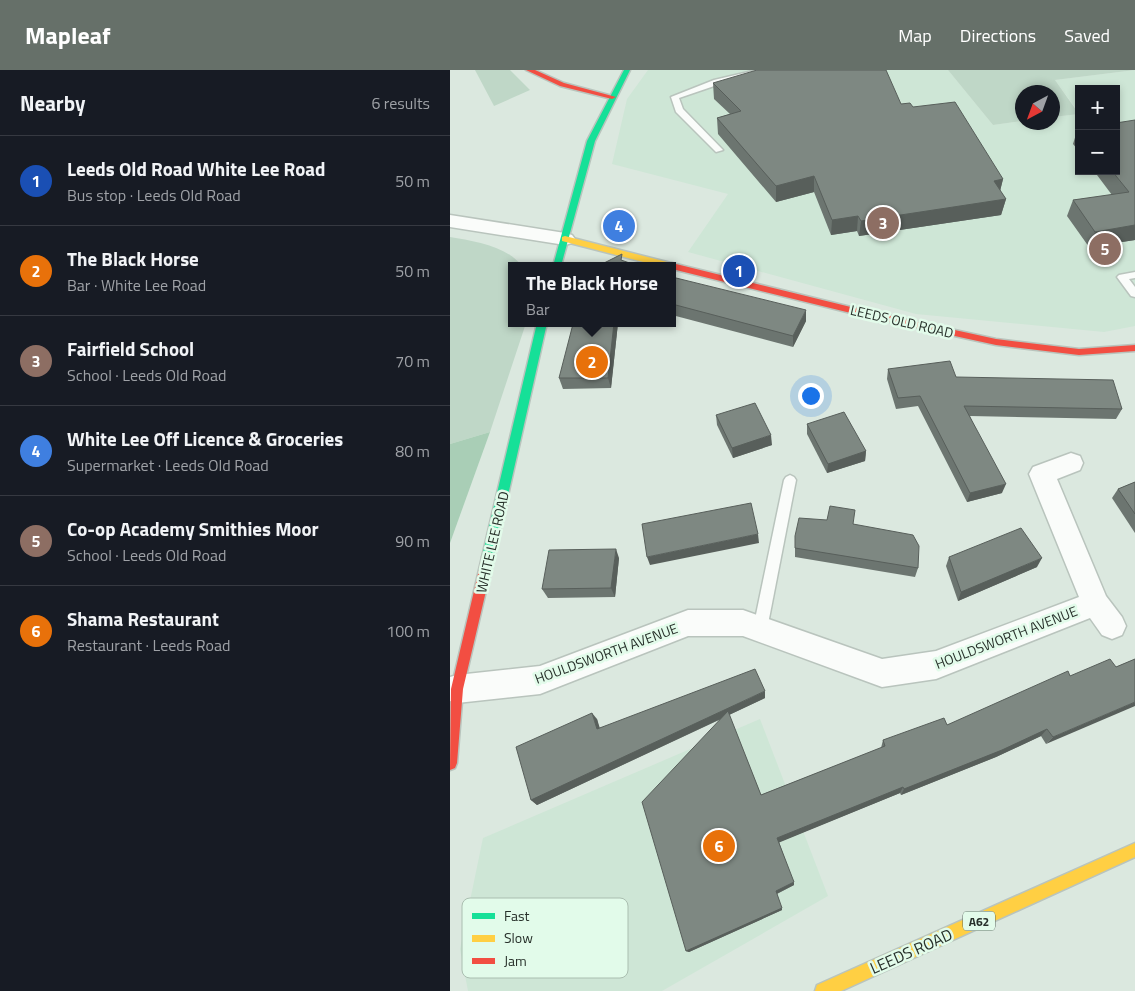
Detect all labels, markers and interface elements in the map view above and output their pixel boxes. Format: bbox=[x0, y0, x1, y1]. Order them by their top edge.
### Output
text: Mapleaf bbox=[25, 17, 110, 53]
text: Map bbox=[898, 22, 932, 49]
text: Directions bbox=[960, 22, 1036, 49]
text: Saved bbox=[1064, 22, 1110, 49]
north arrow bbox=[1015, 85, 1060, 130]
map controls bbox=[1075, 85, 1120, 175]
button: + bbox=[1075, 85, 1120, 130]
text: Nearby bbox=[20, 87, 85, 119]
text: 6 results bbox=[371, 91, 430, 115]
button: − bbox=[1075, 130, 1120, 175]
text: Leeds Old Road White Lee Road bbox=[67, 154, 325, 183]
text: 1 bbox=[32, 169, 40, 193]
text: 50 m bbox=[395, 169, 430, 193]
text: Bus stop · Leeds Old Road bbox=[67, 183, 241, 207]
pin: 3 bbox=[867, 204, 899, 242]
pin: 4 bbox=[603, 207, 635, 245]
pin: 5 bbox=[1089, 230, 1121, 268]
text: The Black Horse bbox=[67, 244, 199, 273]
pin: 1 bbox=[723, 252, 755, 290]
text: 2 bbox=[32, 259, 40, 283]
text: 50 m bbox=[395, 259, 430, 283]
popup bbox=[508, 262, 676, 327]
text: The Black Horse bbox=[526, 268, 658, 297]
text: Bar · White Lee Road bbox=[67, 273, 206, 297]
text: Bar bbox=[526, 297, 550, 321]
street label: LEEDS OLD ROAD bbox=[848, 299, 956, 343]
text: Fairfield School bbox=[67, 334, 194, 363]
pin: 2 bbox=[576, 343, 608, 381]
text: 3 bbox=[32, 349, 40, 373]
text: 70 m bbox=[395, 349, 430, 373]
text: School · Leeds Old Road bbox=[67, 363, 226, 387]
your location bbox=[798, 383, 824, 409]
text: White Lee Off Licence & Groceries bbox=[67, 424, 343, 453]
text: 4 bbox=[32, 439, 40, 463]
text: 80 m bbox=[395, 439, 430, 463]
text: Supermarket · Leeds Old Road bbox=[67, 453, 269, 477]
street label: WHITE LEE ROAD bbox=[470, 489, 514, 595]
text: Co-op Academy Smithies Moor bbox=[67, 514, 319, 543]
text: 5 bbox=[32, 529, 40, 553]
text: 90 m bbox=[395, 529, 430, 553]
text: School · Leeds Old Road bbox=[67, 543, 226, 567]
street label: HOULDSWORTH AVENUE bbox=[932, 600, 1081, 674]
text: Shama Restaurant bbox=[67, 604, 219, 633]
street label: HOULDSWORTH AVENUE bbox=[531, 617, 681, 689]
text: 6 bbox=[32, 619, 40, 643]
text: 100 m bbox=[386, 619, 430, 643]
text: Restaurant · Leeds Road bbox=[67, 633, 230, 657]
pin: 6 bbox=[703, 827, 735, 865]
legend bbox=[462, 898, 628, 978]
text: Fast bbox=[504, 905, 529, 926]
road number: A62 bbox=[963, 911, 995, 930]
street label: LEEDS ROAD bbox=[866, 922, 956, 980]
text: Slow bbox=[504, 927, 533, 948]
text: Jam bbox=[504, 950, 527, 971]

